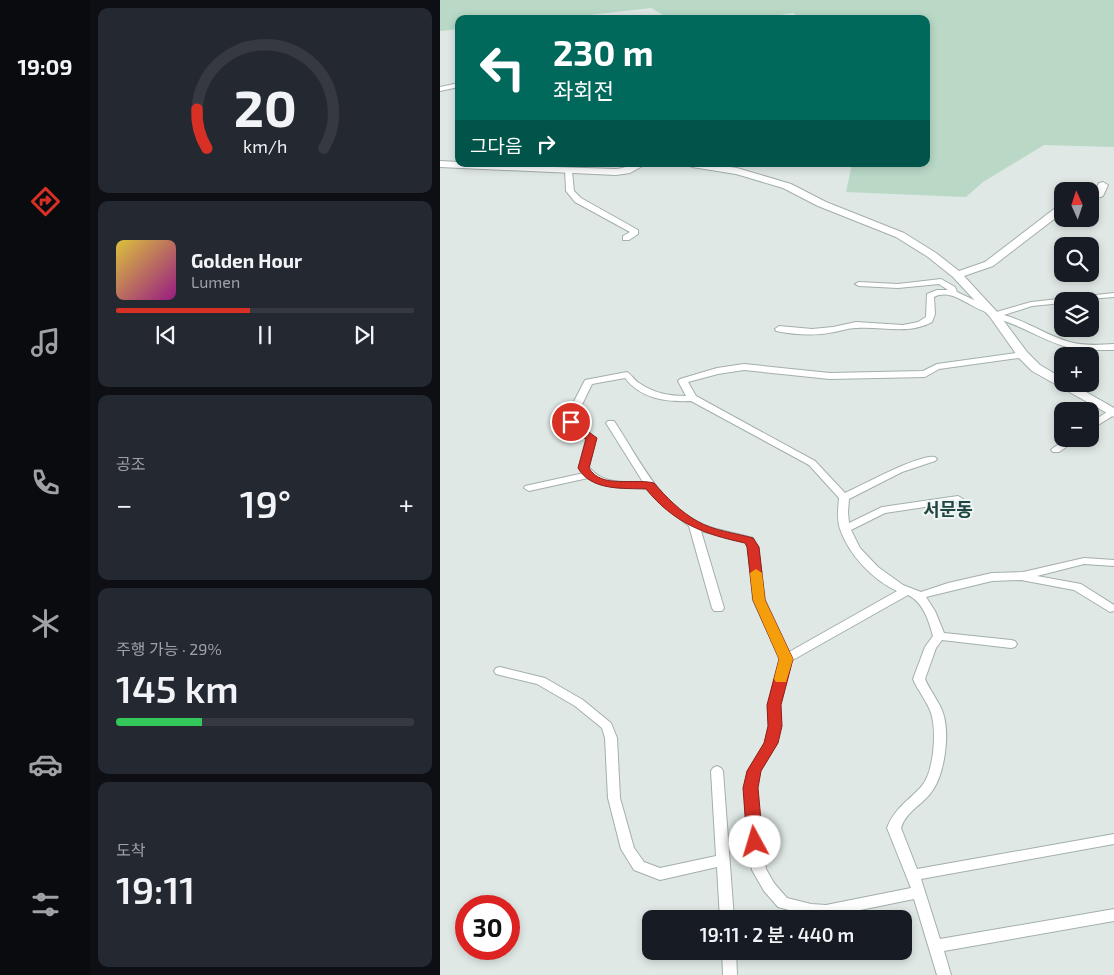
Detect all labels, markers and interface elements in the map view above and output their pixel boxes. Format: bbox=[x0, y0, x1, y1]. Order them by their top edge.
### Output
text: 230 m bbox=[553, 31, 654, 73]
icon: left bbox=[470, 35, 535, 100]
text: 19:09 bbox=[17, 53, 73, 79]
text: 20 bbox=[233, 75, 297, 137]
text: 좌회전 bbox=[553, 77, 614, 103]
icon: right bbox=[532, 130, 560, 158]
text: 그다음 bbox=[470, 134, 522, 157]
text: km/h bbox=[243, 135, 287, 157]
north arrow bbox=[1054, 182, 1099, 228]
map controls bbox=[1054, 182, 1099, 447]
icon: directions bbox=[28, 184, 63, 219]
button: search bbox=[1054, 237, 1099, 282]
text: Golden Hour bbox=[191, 249, 302, 272]
text: Lumen bbox=[191, 272, 240, 291]
button: layers bbox=[1054, 292, 1099, 337]
icon: previous bbox=[152, 321, 180, 349]
icon: pause bbox=[251, 321, 279, 349]
icon: next bbox=[350, 321, 378, 349]
icon: music bbox=[28, 325, 63, 360]
button: + bbox=[1054, 347, 1099, 392]
pin bbox=[550, 401, 592, 443]
button: − bbox=[1054, 402, 1099, 447]
icon: arrive bbox=[557, 408, 585, 436]
text: 공조 bbox=[116, 454, 145, 473]
icon: phone bbox=[28, 465, 63, 500]
text: 19° bbox=[240, 480, 291, 526]
text: − bbox=[116, 487, 132, 521]
text: + bbox=[399, 487, 414, 521]
district label: 서문동 bbox=[923, 498, 973, 520]
icon: climate bbox=[28, 606, 63, 641]
text: 주행 가능 · 29% bbox=[116, 639, 222, 658]
text: 145 km bbox=[116, 665, 239, 711]
icon: car bbox=[28, 747, 63, 782]
position arrow bbox=[728, 815, 780, 867]
text: 도착 bbox=[116, 840, 145, 859]
text: 19:11 bbox=[116, 866, 195, 912]
icon: filters bbox=[28, 887, 63, 922]
speed limit sign: 30 bbox=[455, 895, 520, 960]
text: 19:11 · 2 분 · 440 m bbox=[700, 923, 854, 946]

